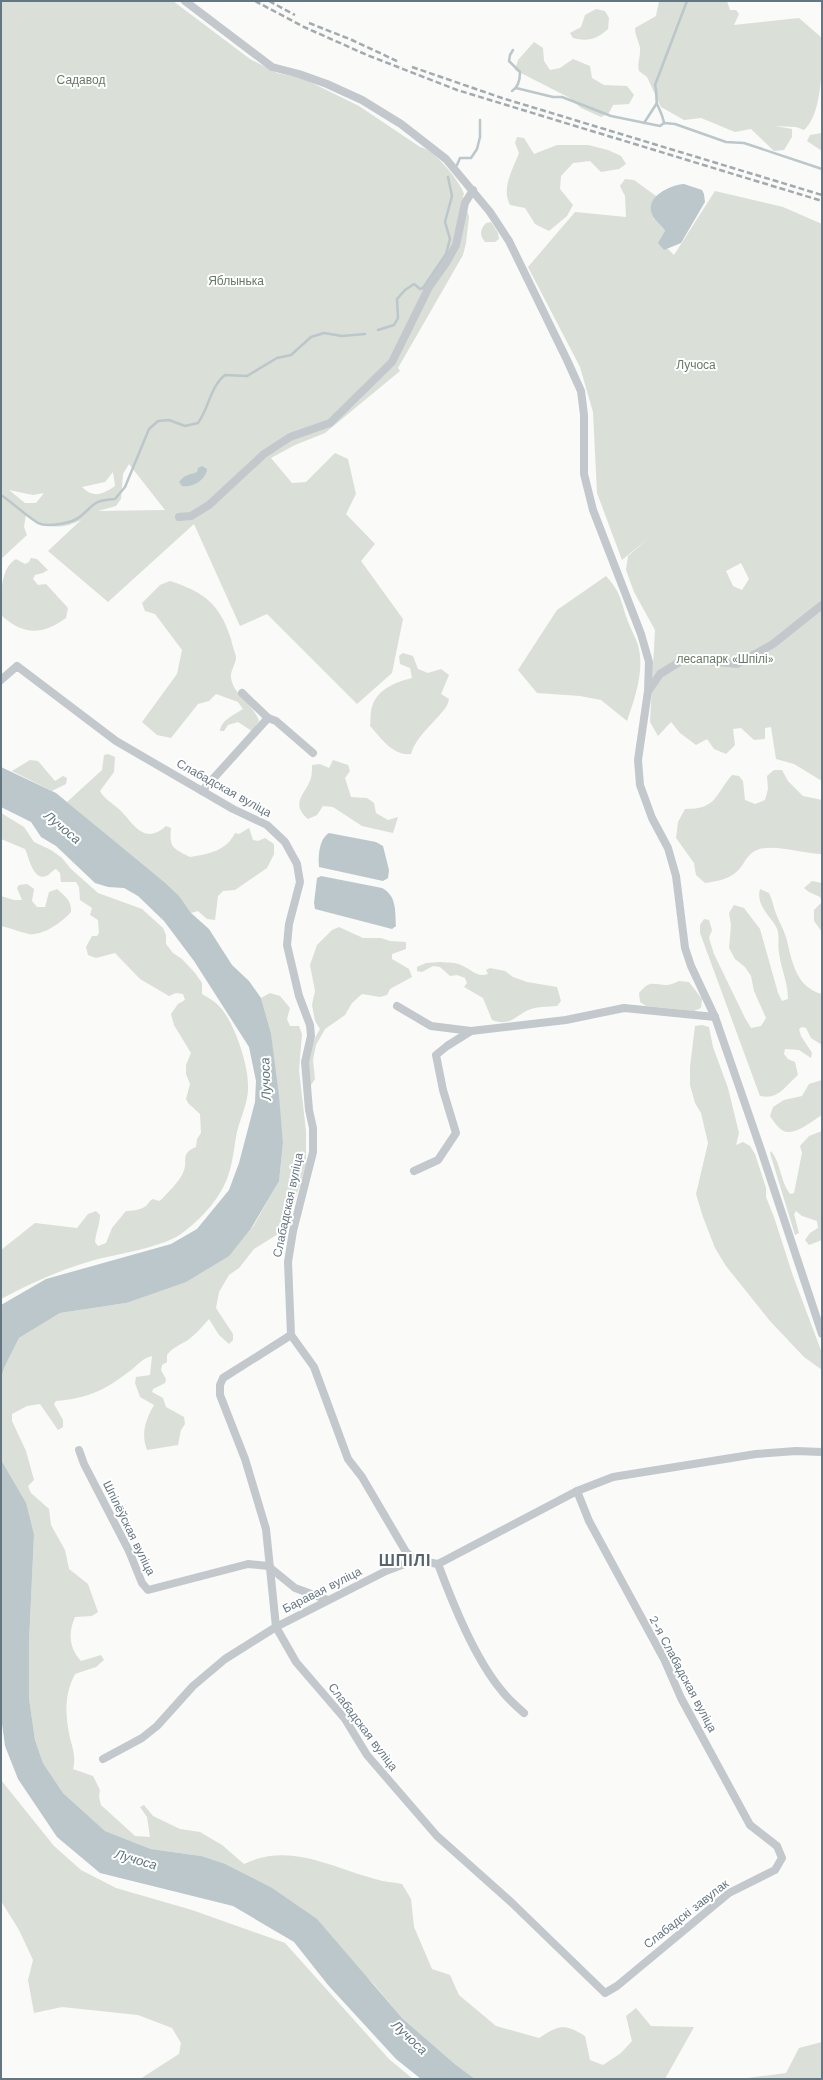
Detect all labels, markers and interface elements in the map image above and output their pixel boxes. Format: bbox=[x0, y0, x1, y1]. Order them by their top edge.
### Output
park label: Садавод bbox=[57, 73, 105, 87]
park label: Яблынька bbox=[208, 274, 264, 288]
park label: Лучоса bbox=[676, 358, 716, 372]
park label: лесапарк «Шпілі» bbox=[676, 652, 774, 666]
street label: Слабадская вуліца bbox=[174, 756, 274, 820]
water label: Лучоса bbox=[41, 807, 84, 847]
water label: Лучоса bbox=[257, 1057, 274, 1102]
street label: Слабадская вуліца bbox=[270, 1151, 306, 1259]
street label: Шпілёўская вуліца bbox=[100, 1478, 158, 1578]
district label: ШПІЛІ bbox=[379, 1551, 431, 1570]
street label: Баравая вуліца bbox=[280, 1564, 364, 1616]
street label: 2-я Слабадская вуліца bbox=[646, 1613, 720, 1735]
street label: Слабадская вуліца bbox=[325, 1680, 401, 1774]
water label: Лучоса bbox=[112, 1846, 159, 1873]
street label: Слабадскі завулак bbox=[641, 1876, 732, 1951]
water label: Лучоса bbox=[388, 2016, 431, 2058]

